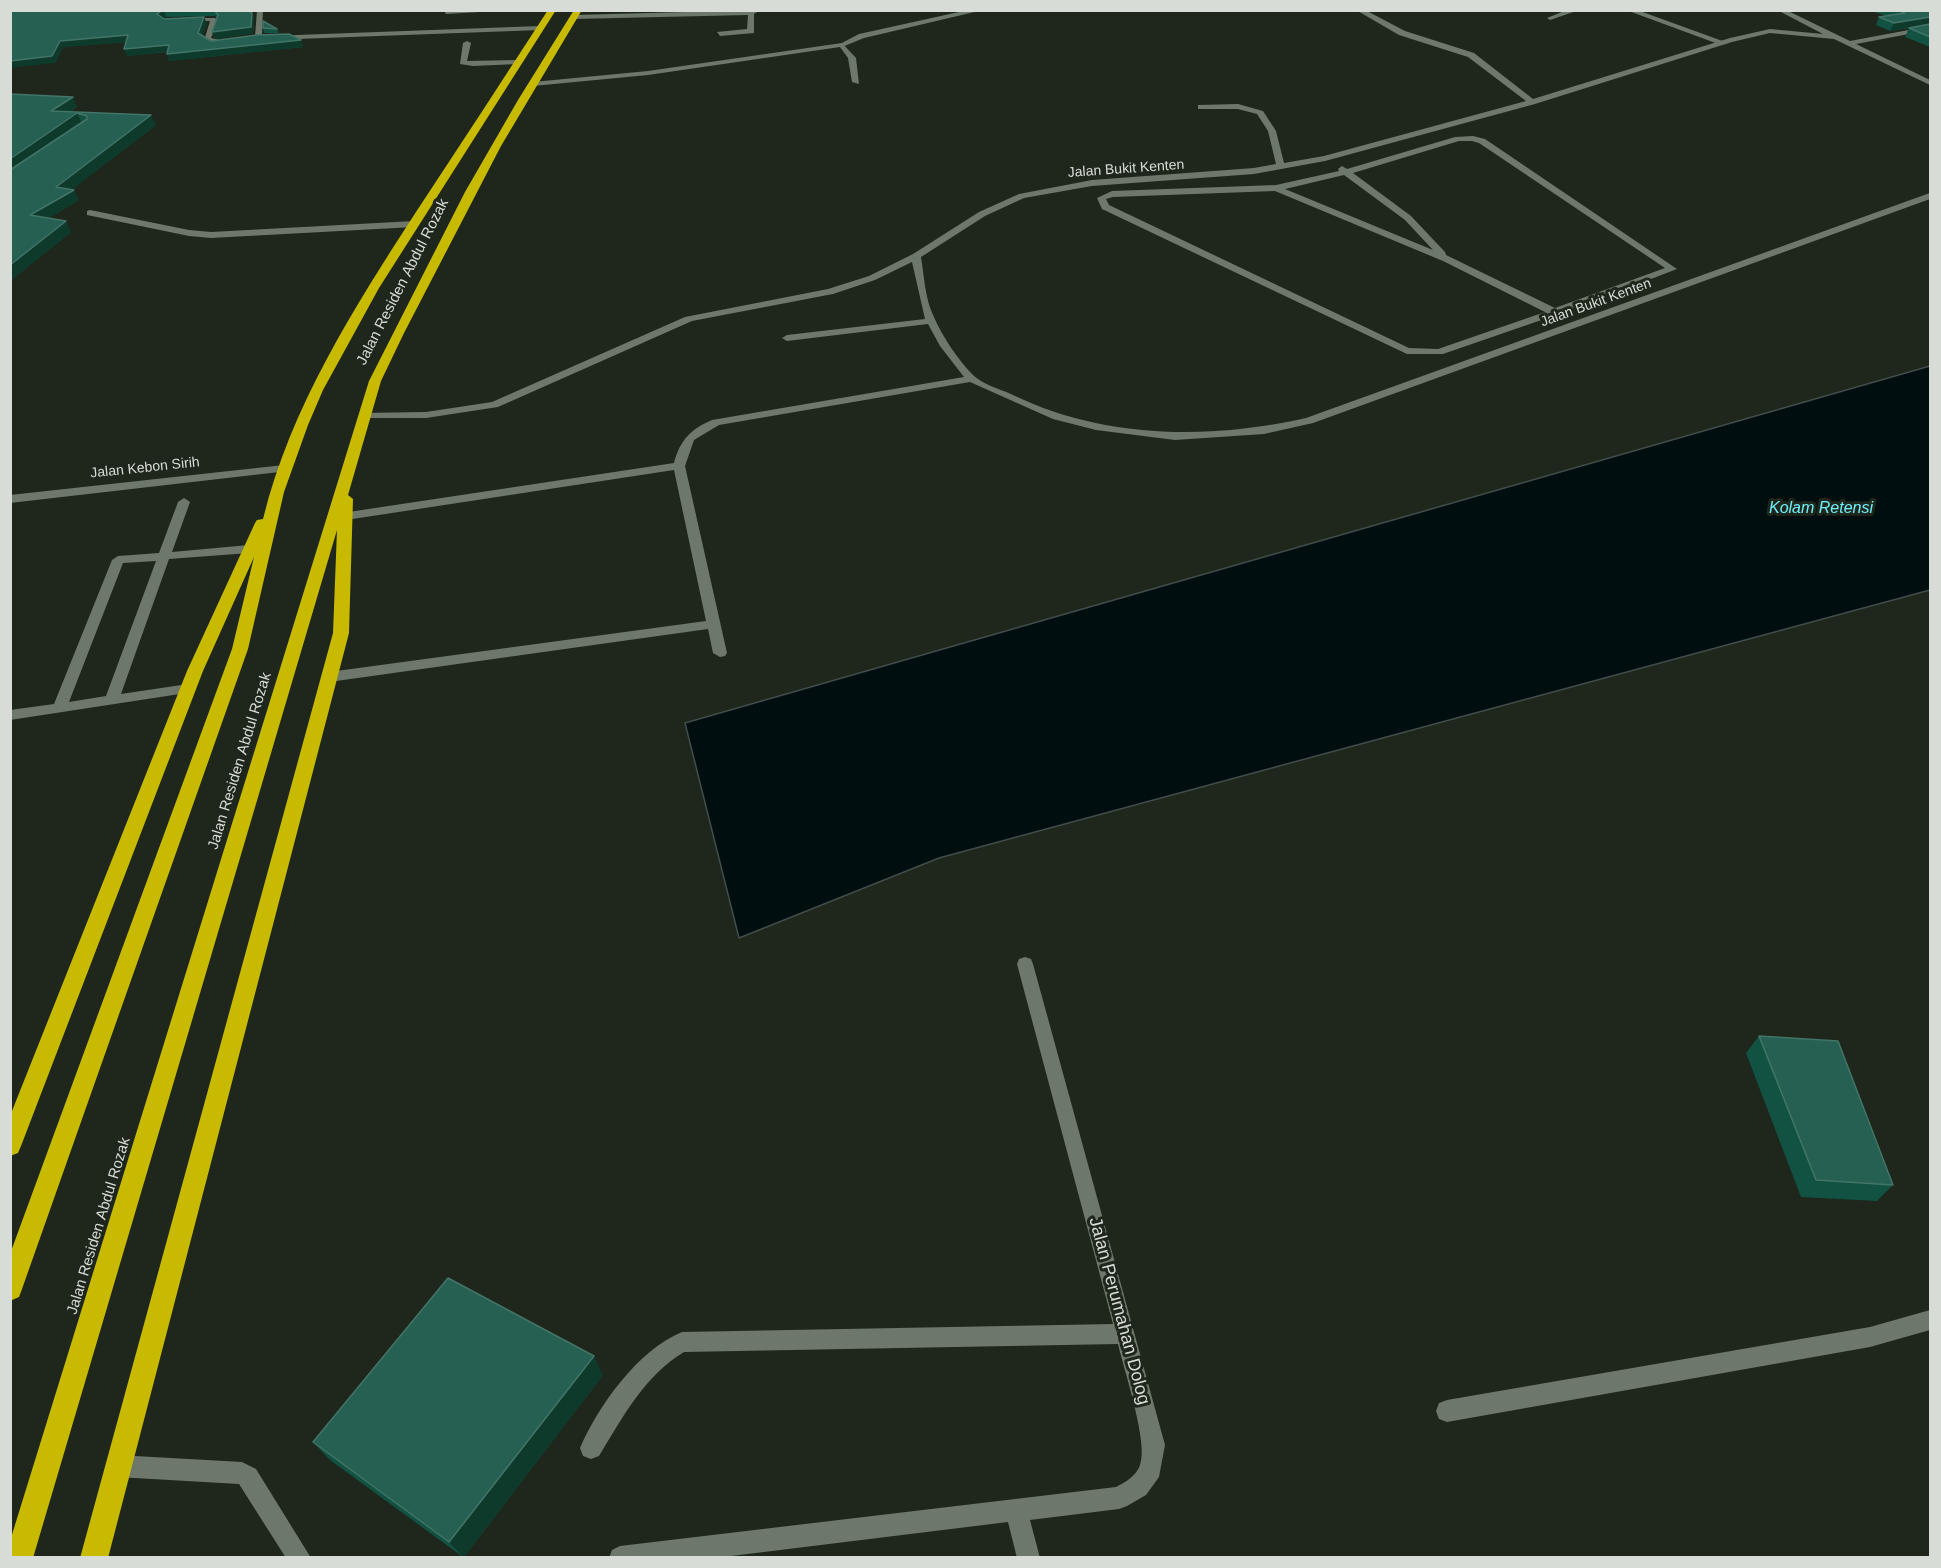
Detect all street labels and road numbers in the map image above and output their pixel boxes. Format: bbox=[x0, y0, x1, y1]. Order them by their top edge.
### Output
street label: Jalan Bukit Kenten bbox=[1067, 157, 1185, 181]
street label: Jalan Residen Abdul Rozak bbox=[353, 196, 453, 368]
street label: Jalan Bukit Kenten bbox=[1538, 275, 1654, 331]
street label: Jalan Kebon Sirih bbox=[90, 454, 200, 482]
street label: Jalan Residen Abdul Rozak bbox=[204, 670, 276, 852]
street label: Jalan Residen Abdul Rozak bbox=[63, 1135, 135, 1317]
street label: Jalan Perumahan Dolog bbox=[1084, 1215, 1154, 1407]

